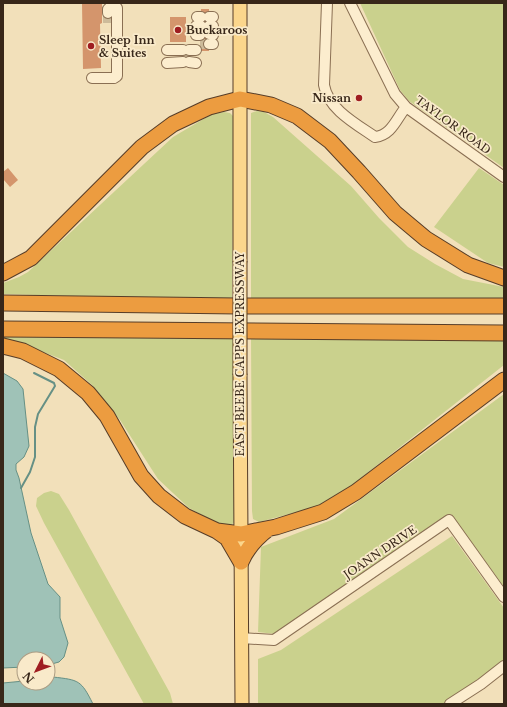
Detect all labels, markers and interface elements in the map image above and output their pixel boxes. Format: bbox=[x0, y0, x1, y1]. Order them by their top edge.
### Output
place label: Buckaroos bbox=[186, 23, 247, 37]
marker: Buckaroos bbox=[173, 25, 183, 35]
place label: Sleep Inn & Suites bbox=[99, 33, 154, 60]
marker: Sleep Inn & Suites bbox=[86, 41, 96, 51]
place label: Nissan bbox=[312, 91, 351, 105]
marker: Nissan bbox=[354, 93, 364, 103]
street label: TAYLOR ROAD bbox=[412, 93, 494, 157]
street label: EAST BEEBE CAPPS EXPRESSWAY bbox=[233, 251, 247, 456]
street label: JOANN DRIVE bbox=[339, 522, 419, 583]
north arrow bbox=[16, 651, 56, 691]
text: N bbox=[19, 669, 37, 686]

